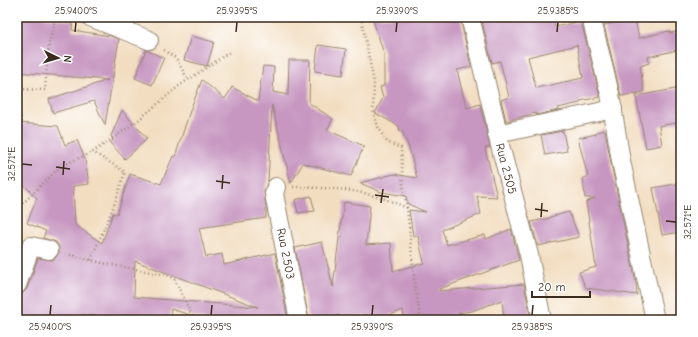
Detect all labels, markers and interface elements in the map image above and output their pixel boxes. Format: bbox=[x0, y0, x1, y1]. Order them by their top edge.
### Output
text: 25.9400°S bbox=[55, 5, 98, 17]
text: 25.9395°S bbox=[216, 5, 258, 17]
text: 25.9390°S bbox=[376, 5, 418, 17]
text: 25.9385°S bbox=[537, 5, 579, 17]
north arrow bbox=[38, 38, 78, 78]
text: N bbox=[61, 55, 74, 63]
street label: Rua 2.505 bbox=[493, 142, 520, 196]
text: 32.571°E bbox=[6, 147, 18, 181]
text: 32.571°E bbox=[682, 205, 694, 239]
street label: Rua 2.503 bbox=[274, 227, 298, 280]
scale bar bbox=[532, 273, 590, 299]
text: 20 m bbox=[538, 280, 566, 294]
text: 25.9400°S bbox=[29, 321, 72, 333]
text: 25.9395°S bbox=[190, 321, 232, 333]
text: 25.9390°S bbox=[351, 321, 393, 333]
text: 25.9385°S bbox=[511, 321, 553, 333]

